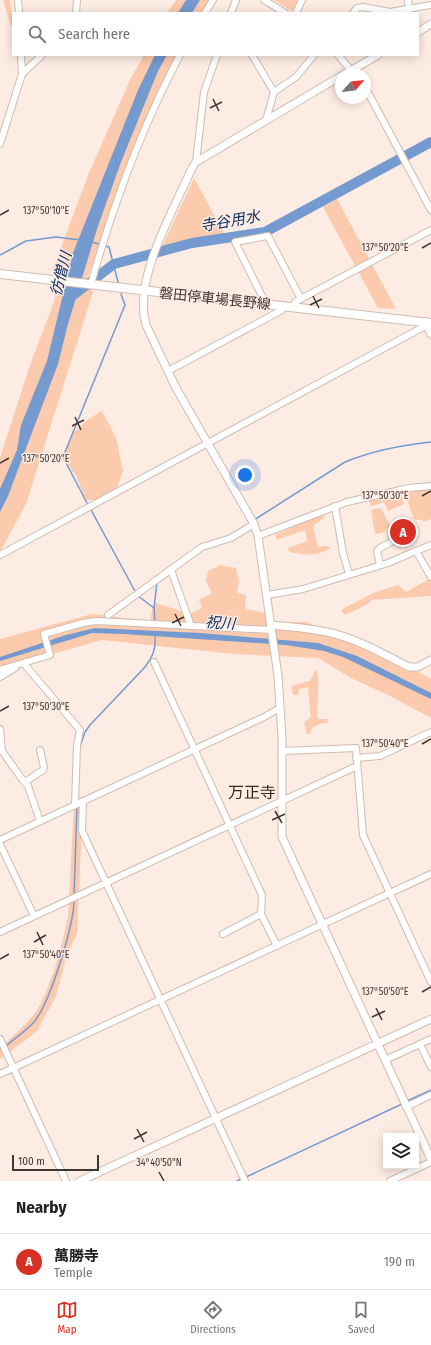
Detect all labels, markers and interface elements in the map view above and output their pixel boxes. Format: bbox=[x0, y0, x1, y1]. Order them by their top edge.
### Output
search box bbox=[12, 12, 419, 56]
icon: search bbox=[26, 23, 48, 45]
text: Search here bbox=[58, 25, 130, 43]
north arrow bbox=[335, 68, 371, 104]
text: 137°50'10"E bbox=[23, 205, 70, 217]
water label: 寺谷用水 bbox=[199, 207, 263, 235]
text: 137°50'20"E bbox=[362, 242, 409, 254]
water label: 彷僧川 bbox=[47, 248, 76, 298]
street label: 磐田停車場長野線 bbox=[158, 285, 272, 313]
text: 137°50'20"E bbox=[23, 453, 70, 465]
your location bbox=[235, 465, 255, 485]
text: 137°50'30"E bbox=[361, 490, 409, 502]
pin: A bbox=[390, 517, 416, 547]
water label: 祝川 bbox=[204, 613, 238, 633]
text: 137°50'30"E bbox=[22, 701, 70, 713]
text: 137°50'40"E bbox=[362, 738, 409, 750]
district label: 万正寺 bbox=[228, 783, 276, 802]
text: 137°50'40"E bbox=[23, 949, 70, 961]
text: 137°50'50"E bbox=[361, 986, 409, 998]
map controls bbox=[383, 1133, 419, 1169]
button: layers bbox=[383, 1133, 419, 1169]
scale bar bbox=[12, 1153, 99, 1172]
text: 100 m bbox=[18, 1155, 45, 1168]
text: 34°40'50"N bbox=[136, 1157, 182, 1169]
text: Nearby bbox=[16, 1197, 67, 1218]
text: 萬勝寺 bbox=[54, 1247, 99, 1265]
text: A bbox=[25, 1254, 33, 1269]
text: 190 m bbox=[384, 1254, 415, 1269]
text: Temple bbox=[54, 1265, 92, 1280]
tab: Map bbox=[56, 1299, 78, 1336]
tab: Directions bbox=[190, 1299, 236, 1336]
tab: Saved bbox=[348, 1299, 375, 1336]

